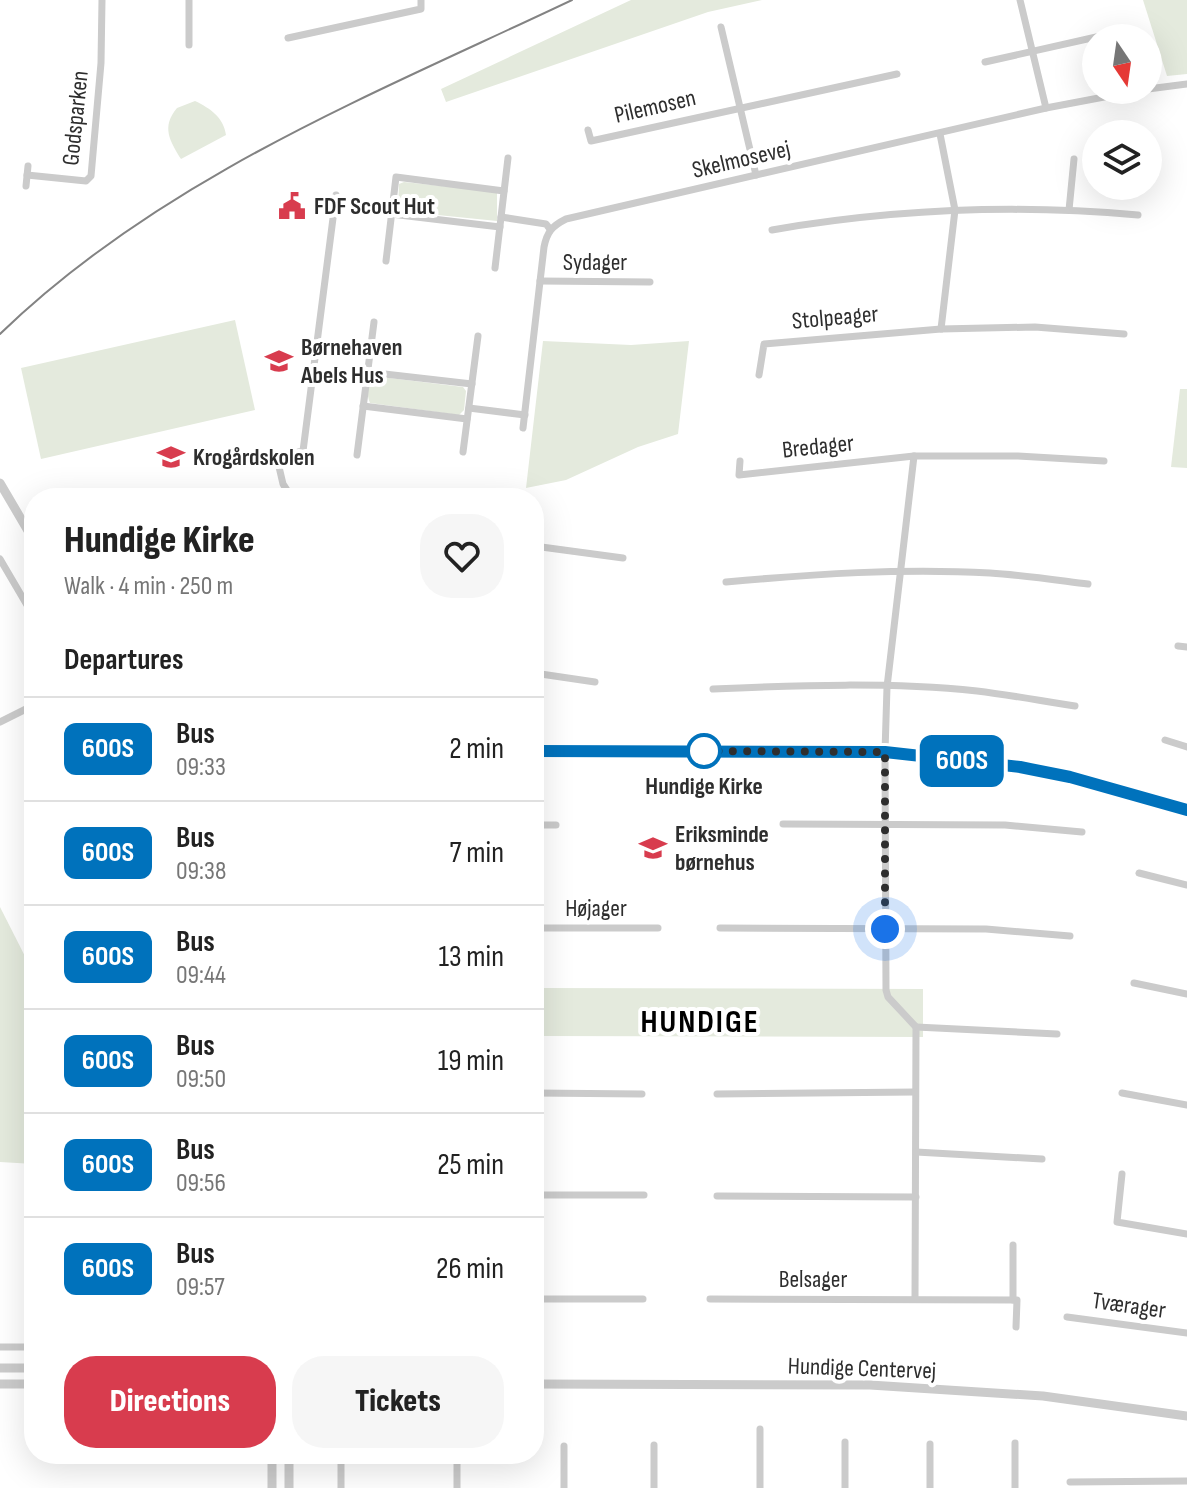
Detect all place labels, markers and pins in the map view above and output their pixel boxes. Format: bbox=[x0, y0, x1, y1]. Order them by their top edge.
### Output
public building icon: FDF Scout Hut bbox=[277, 191, 307, 221]
place label: FDF Scout Hut bbox=[314, 192, 435, 221]
place label: Børnehaven Abels Hus bbox=[300, 333, 402, 390]
school or university icon: Børnehaven Abels Hus bbox=[264, 346, 294, 376]
school or university icon: Krogårdskolen bbox=[156, 442, 186, 472]
place label: Krogårdskolen bbox=[193, 443, 315, 472]
marker: Hundige Kirke bbox=[687, 734, 721, 768]
place label: Hundige Kirke bbox=[645, 772, 763, 801]
place label: Eriksminde børnehus bbox=[675, 820, 769, 877]
school or university icon: Eriksminde børnehus bbox=[638, 833, 668, 863]

